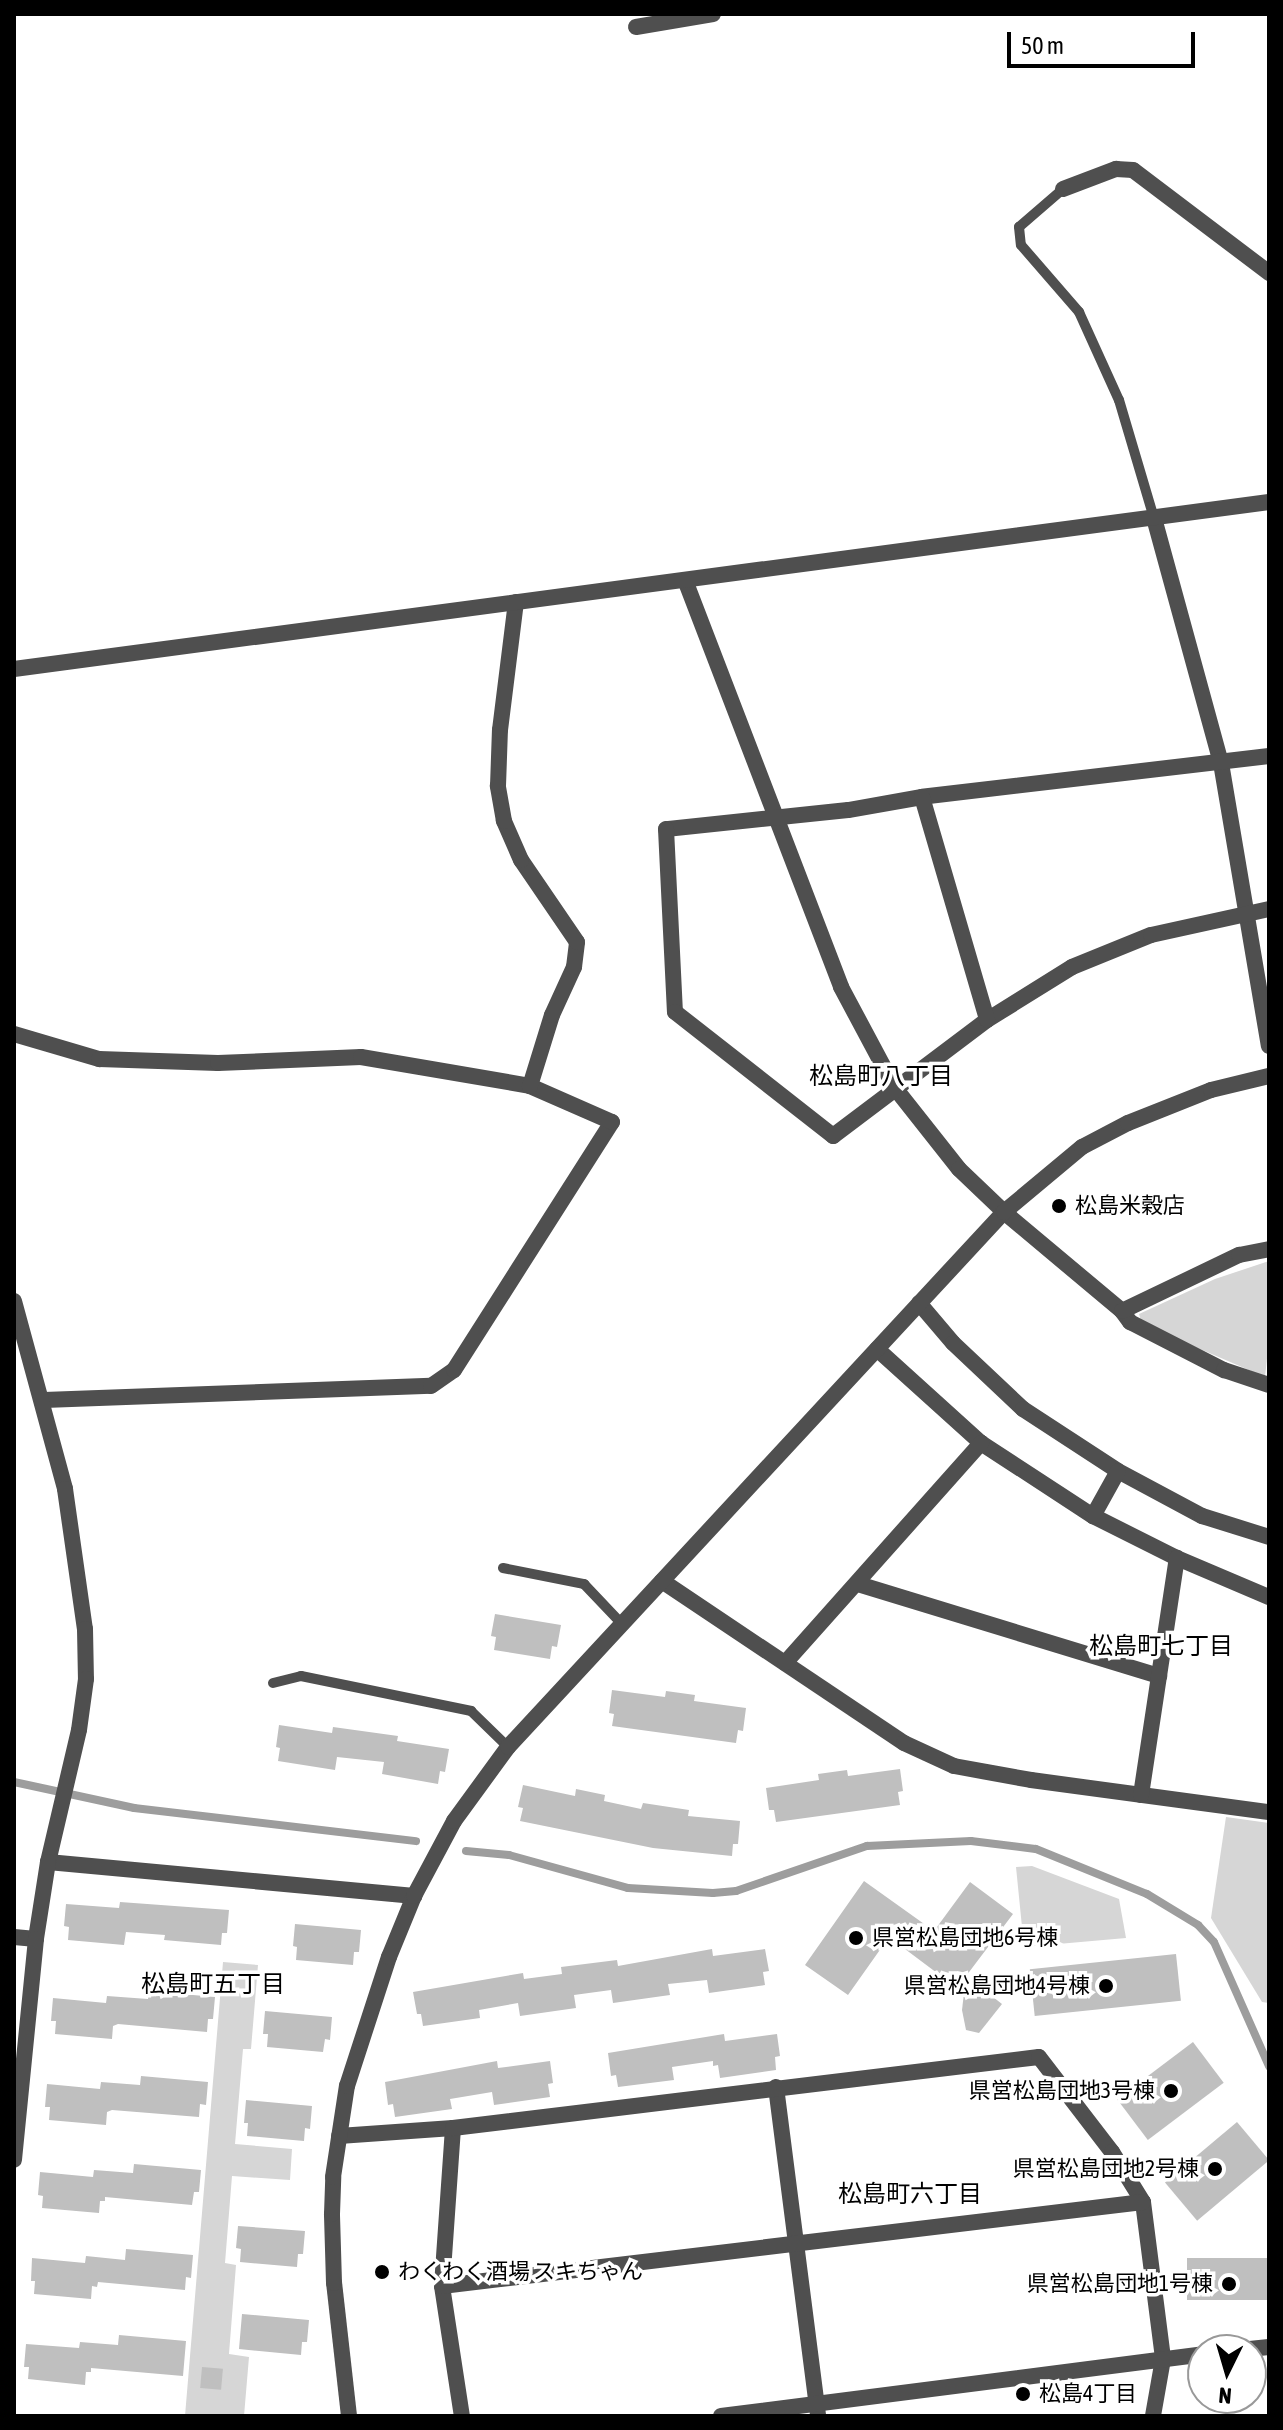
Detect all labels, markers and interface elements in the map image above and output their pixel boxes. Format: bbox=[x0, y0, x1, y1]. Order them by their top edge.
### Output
scale bar bbox=[1011, 16, 1199, 66]
text: 50 m bbox=[1021, 32, 1064, 59]
district label: 松島町八丁目 bbox=[809, 1062, 953, 1090]
place label: 松島米穀店 bbox=[1075, 1193, 1185, 1219]
marker: 松島米穀店 bbox=[1050, 1197, 1068, 1215]
district label: 松島町七丁目 bbox=[1089, 1632, 1233, 1660]
place label: 県営松島団地6号棟 bbox=[872, 1925, 1058, 1951]
marker: 県営松島団地6号棟 bbox=[847, 1929, 865, 1947]
district label: 松島町五丁目 bbox=[141, 1970, 285, 1998]
place label: 県営松島団地4号棟 bbox=[904, 1973, 1090, 1999]
marker: 県営松島団地4号棟 bbox=[1097, 1977, 1115, 1995]
place label: 県営松島団地3号棟 bbox=[969, 2078, 1155, 2104]
marker: 県営松島団地3号棟 bbox=[1162, 2082, 1180, 2100]
place label: 県営松島団地2号棟 bbox=[1013, 2156, 1199, 2182]
marker: 県営松島団地2号棟 bbox=[1206, 2160, 1224, 2178]
district label: 松島町六丁目 bbox=[838, 2180, 982, 2208]
place label: わくわく酒場 スキちゃん bbox=[398, 2259, 643, 2285]
marker: わくわく酒場 スキちゃん bbox=[373, 2263, 391, 2281]
place label: 県営松島団地1号棟 bbox=[1027, 2271, 1213, 2297]
marker: 県営松島団地1号棟 bbox=[1220, 2275, 1238, 2293]
north arrow bbox=[1187, 2334, 1267, 2414]
place label: 松島4丁目 bbox=[1039, 2381, 1137, 2407]
text: N bbox=[1217, 2382, 1233, 2409]
marker: 松島4丁目 bbox=[1014, 2385, 1032, 2403]

